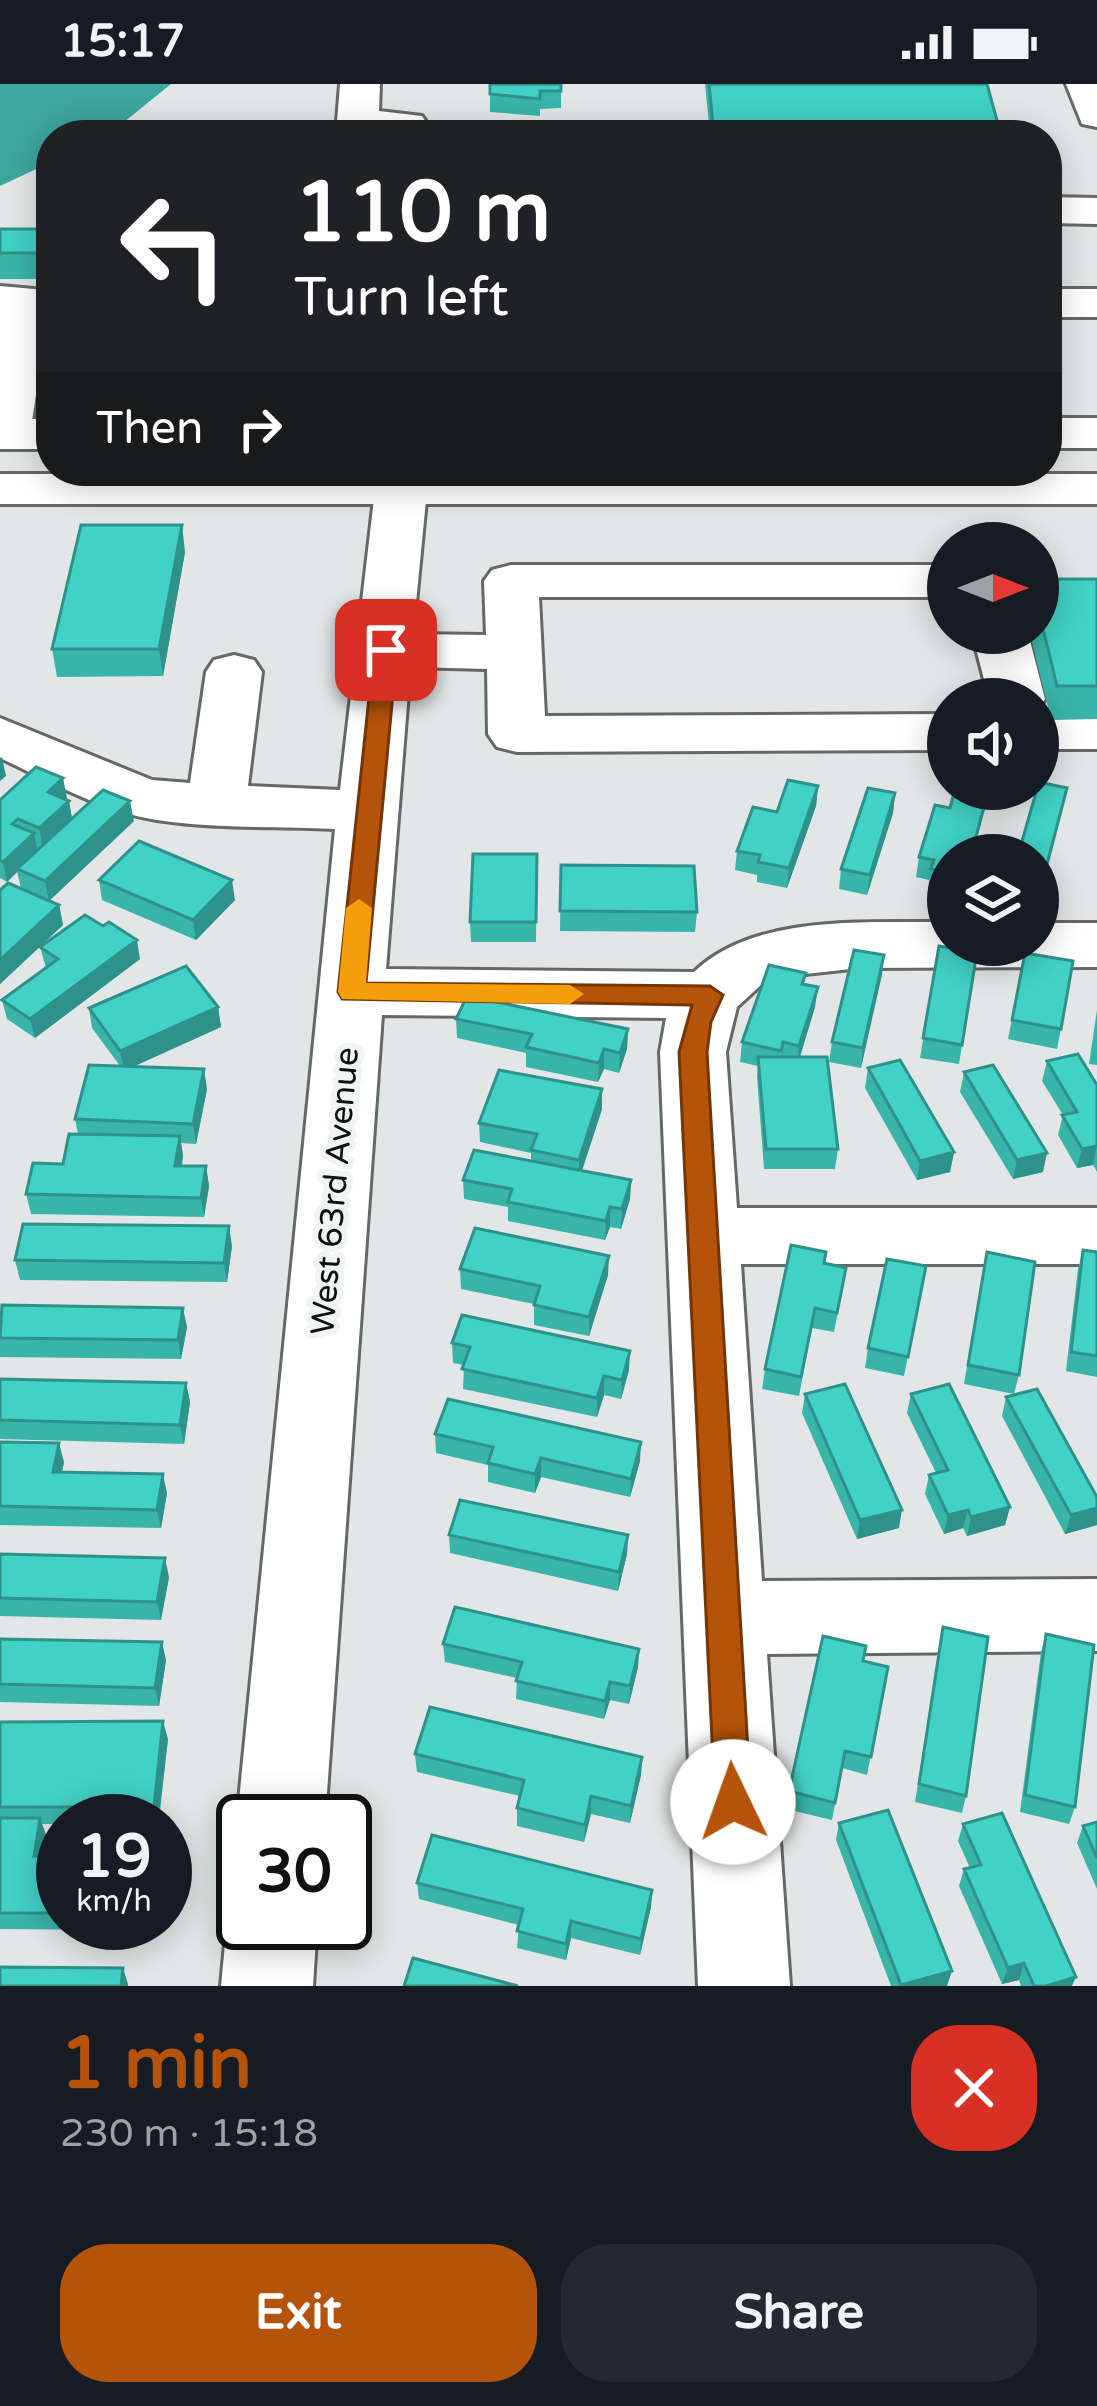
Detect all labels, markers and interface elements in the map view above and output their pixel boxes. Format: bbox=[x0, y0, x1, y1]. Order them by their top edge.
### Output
text: 15:17 bbox=[60, 15, 185, 69]
text: 110 m bbox=[294, 163, 551, 264]
icon: left bbox=[96, 168, 252, 324]
text: Turn left bbox=[294, 265, 509, 330]
icon: right bbox=[227, 396, 293, 462]
text: Then bbox=[96, 402, 203, 456]
north arrow bbox=[927, 522, 1059, 654]
map controls bbox=[927, 522, 1059, 966]
pin bbox=[335, 599, 437, 701]
icon: arrive bbox=[353, 617, 419, 683]
button: sound bbox=[927, 678, 1059, 810]
button: layers bbox=[927, 834, 1059, 966]
street label: West 63rd Avenue bbox=[303, 1046, 367, 1336]
position arrow bbox=[670, 1739, 796, 1865]
speed limit sign: 30 bbox=[216, 1794, 372, 1950]
text: 19 bbox=[76, 1821, 152, 1893]
text: km/h bbox=[76, 1883, 152, 1920]
text: 1 min bbox=[60, 2021, 252, 2108]
button: close bbox=[911, 2025, 1037, 2151]
text: 230 m · 15:18 bbox=[60, 2110, 318, 2157]
button: Exit bbox=[60, 2244, 537, 2382]
button: Share bbox=[561, 2244, 1037, 2382]

